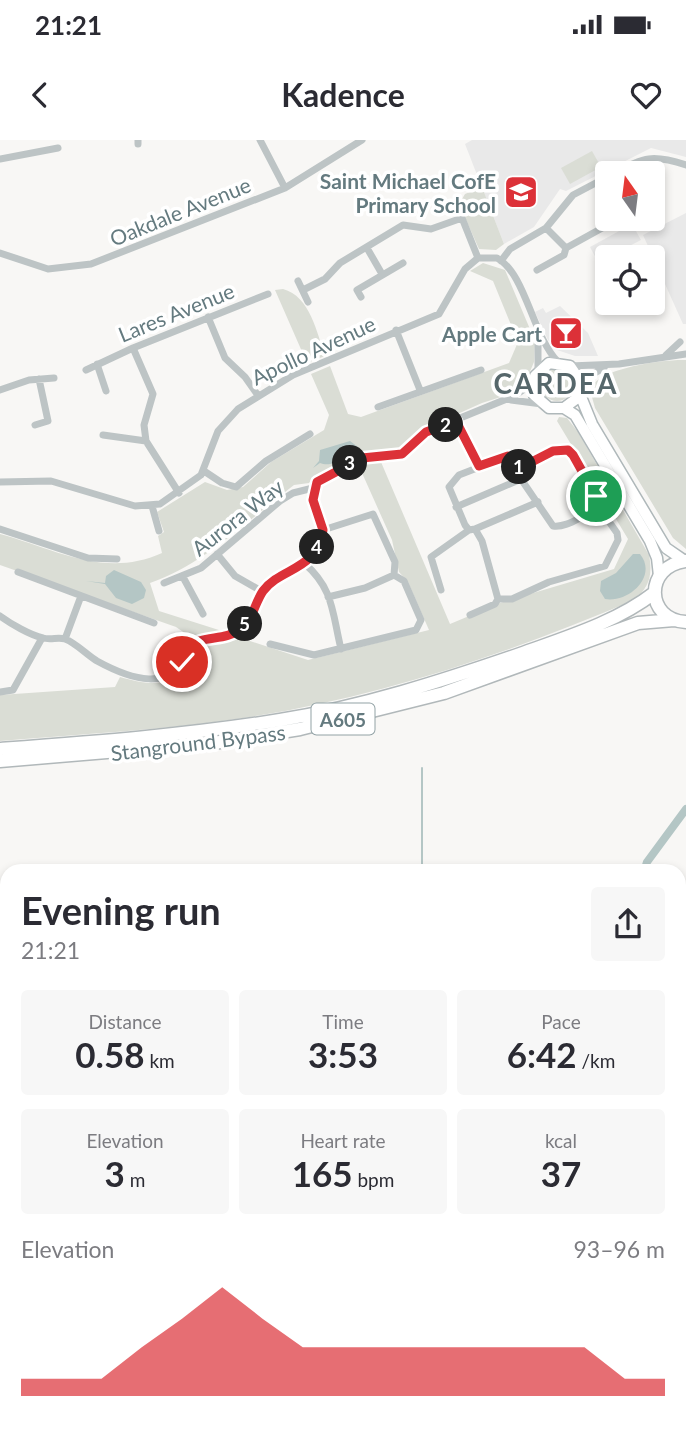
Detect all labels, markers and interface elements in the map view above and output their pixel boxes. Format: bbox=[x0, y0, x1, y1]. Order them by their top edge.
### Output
text: 21:21 bbox=[35, 9, 102, 41]
text: Kadence bbox=[281, 75, 405, 114]
icon: back bbox=[21, 76, 59, 114]
icon: heart bbox=[627, 76, 665, 114]
north arrow bbox=[595, 161, 665, 231]
map controls bbox=[595, 161, 665, 315]
place label: Saint Michael CofE Primary School bbox=[320, 168, 496, 217]
street label: Oakdale Avenue bbox=[106, 171, 254, 251]
school or university icon: Saint Michael CofE Primary School bbox=[502, 173, 540, 211]
button: locate bbox=[595, 245, 665, 315]
street label: Lares Avenue bbox=[114, 277, 238, 347]
street label: Apollo Avenue bbox=[247, 310, 379, 390]
bar icon: Apple Cart bbox=[547, 314, 585, 352]
place label: Apple Cart bbox=[441, 321, 542, 346]
district label: CARDEA bbox=[494, 366, 618, 400]
pin: 2 bbox=[428, 408, 464, 442]
text: 2 bbox=[440, 413, 451, 436]
pin: 3 bbox=[332, 446, 368, 480]
pin: 1 bbox=[502, 450, 536, 484]
text: 3 bbox=[344, 451, 355, 474]
text: 1 bbox=[513, 455, 524, 478]
pin bbox=[566, 466, 626, 526]
street label: Aurora Way bbox=[186, 473, 288, 561]
icon: arrive bbox=[577, 477, 615, 515]
pin: 4 bbox=[300, 530, 334, 564]
text: 4 bbox=[311, 535, 322, 558]
pin: 5 bbox=[228, 606, 262, 642]
text: 5 bbox=[239, 612, 250, 635]
pin bbox=[152, 632, 212, 692]
icon: check bbox=[163, 643, 201, 681]
road number: A605 bbox=[312, 704, 374, 734]
street label: Stanground Bypass bbox=[109, 719, 287, 765]
text: Evening run bbox=[21, 887, 221, 933]
button: share bbox=[591, 887, 665, 961]
text: 21:21 bbox=[21, 936, 80, 964]
text: Distance bbox=[89, 1010, 161, 1033]
text: Time bbox=[322, 1010, 364, 1033]
text: Pace bbox=[541, 1010, 581, 1033]
text: 0.58 bbox=[75, 1033, 145, 1075]
text: 3:53 bbox=[308, 1033, 378, 1075]
text: 6:42 bbox=[507, 1033, 577, 1075]
text: km bbox=[145, 1049, 175, 1072]
text: /km bbox=[577, 1049, 615, 1072]
text: Elevation bbox=[86, 1129, 164, 1152]
text: Heart rate bbox=[300, 1129, 386, 1152]
text: kcal bbox=[545, 1129, 577, 1152]
text: 3 bbox=[105, 1152, 125, 1194]
text: 165 bbox=[292, 1152, 353, 1194]
text: 37 bbox=[541, 1152, 581, 1194]
text: m bbox=[125, 1168, 145, 1191]
text: bpm bbox=[353, 1168, 394, 1191]
text: Elevation bbox=[21, 1235, 114, 1263]
text: 93–96 m bbox=[573, 1235, 665, 1263]

